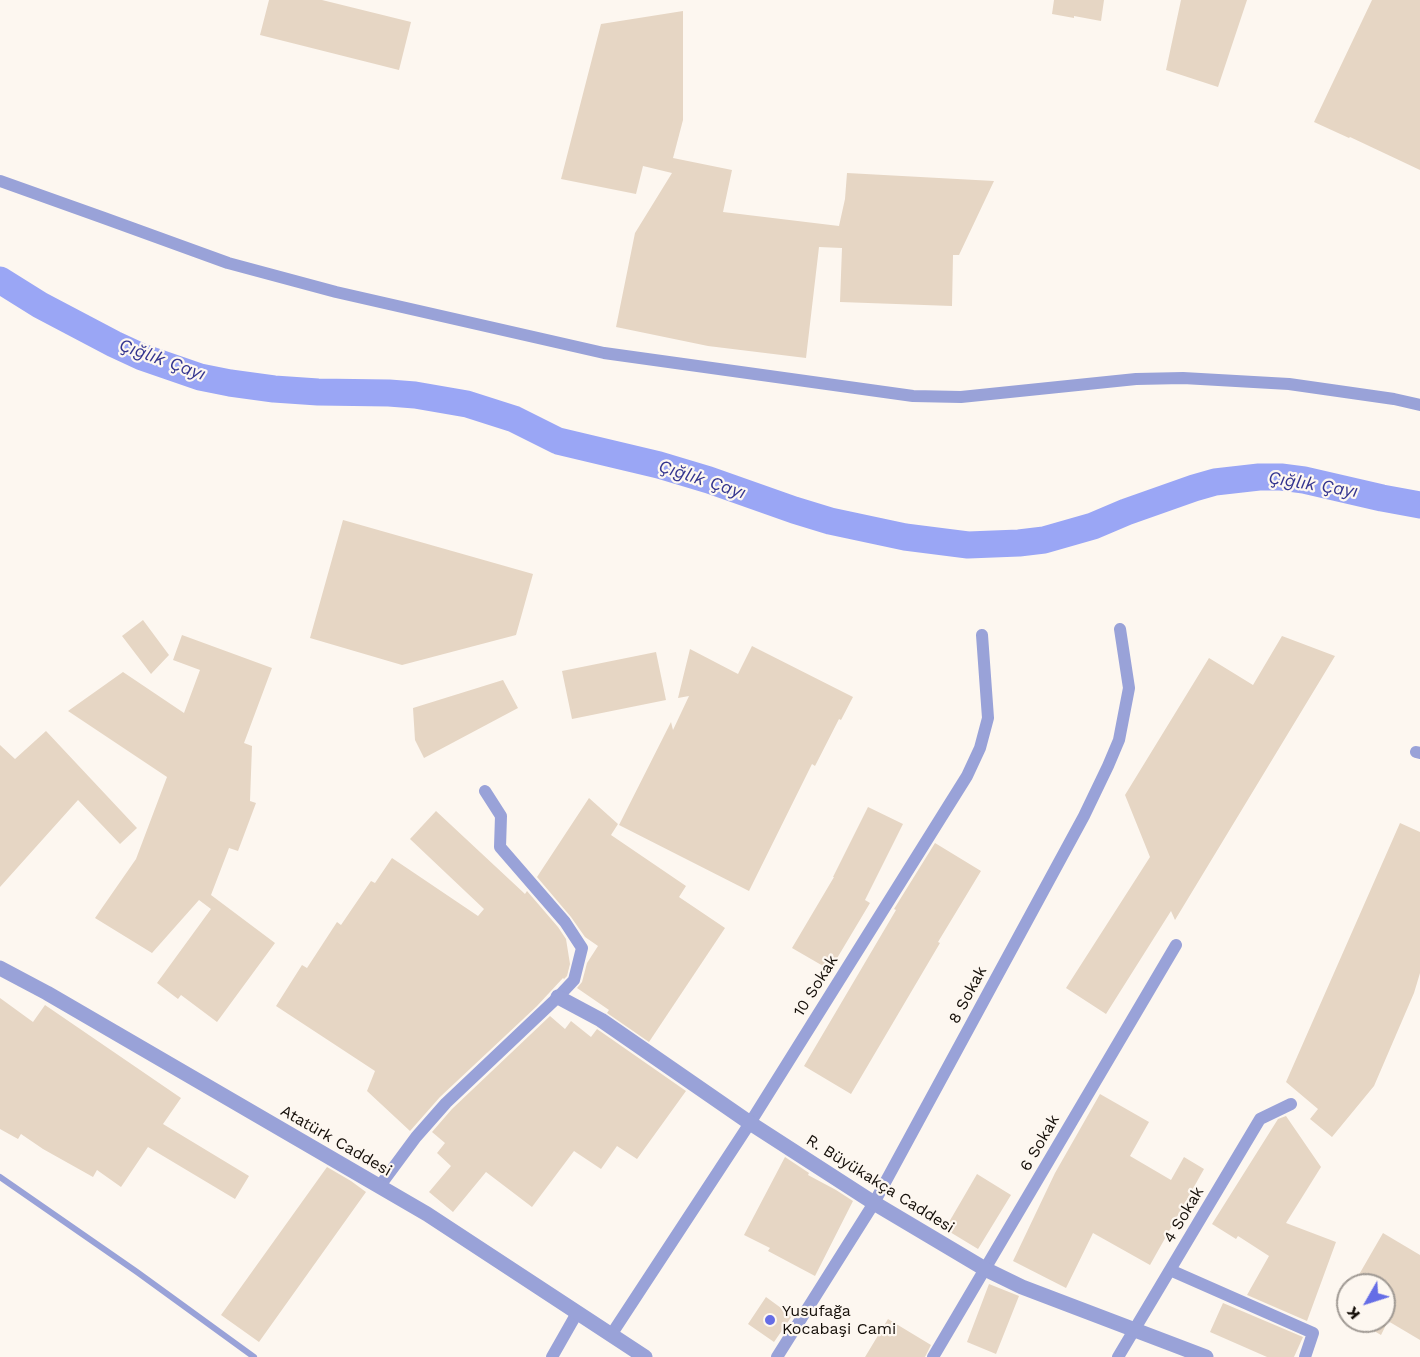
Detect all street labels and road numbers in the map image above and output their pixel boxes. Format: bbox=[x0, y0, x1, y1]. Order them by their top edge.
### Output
street label: 10 Sokak bbox=[790, 952, 842, 1020]
street label: 8 Sokak bbox=[945, 963, 991, 1027]
street label: Atatürk Caddesi bbox=[277, 1101, 395, 1181]
street label: 6 Sokak bbox=[1016, 1111, 1064, 1175]
street label: R. Büyükakça Caddesi bbox=[802, 1131, 958, 1237]
street label: 4 Sokak bbox=[1160, 1183, 1208, 1247]

